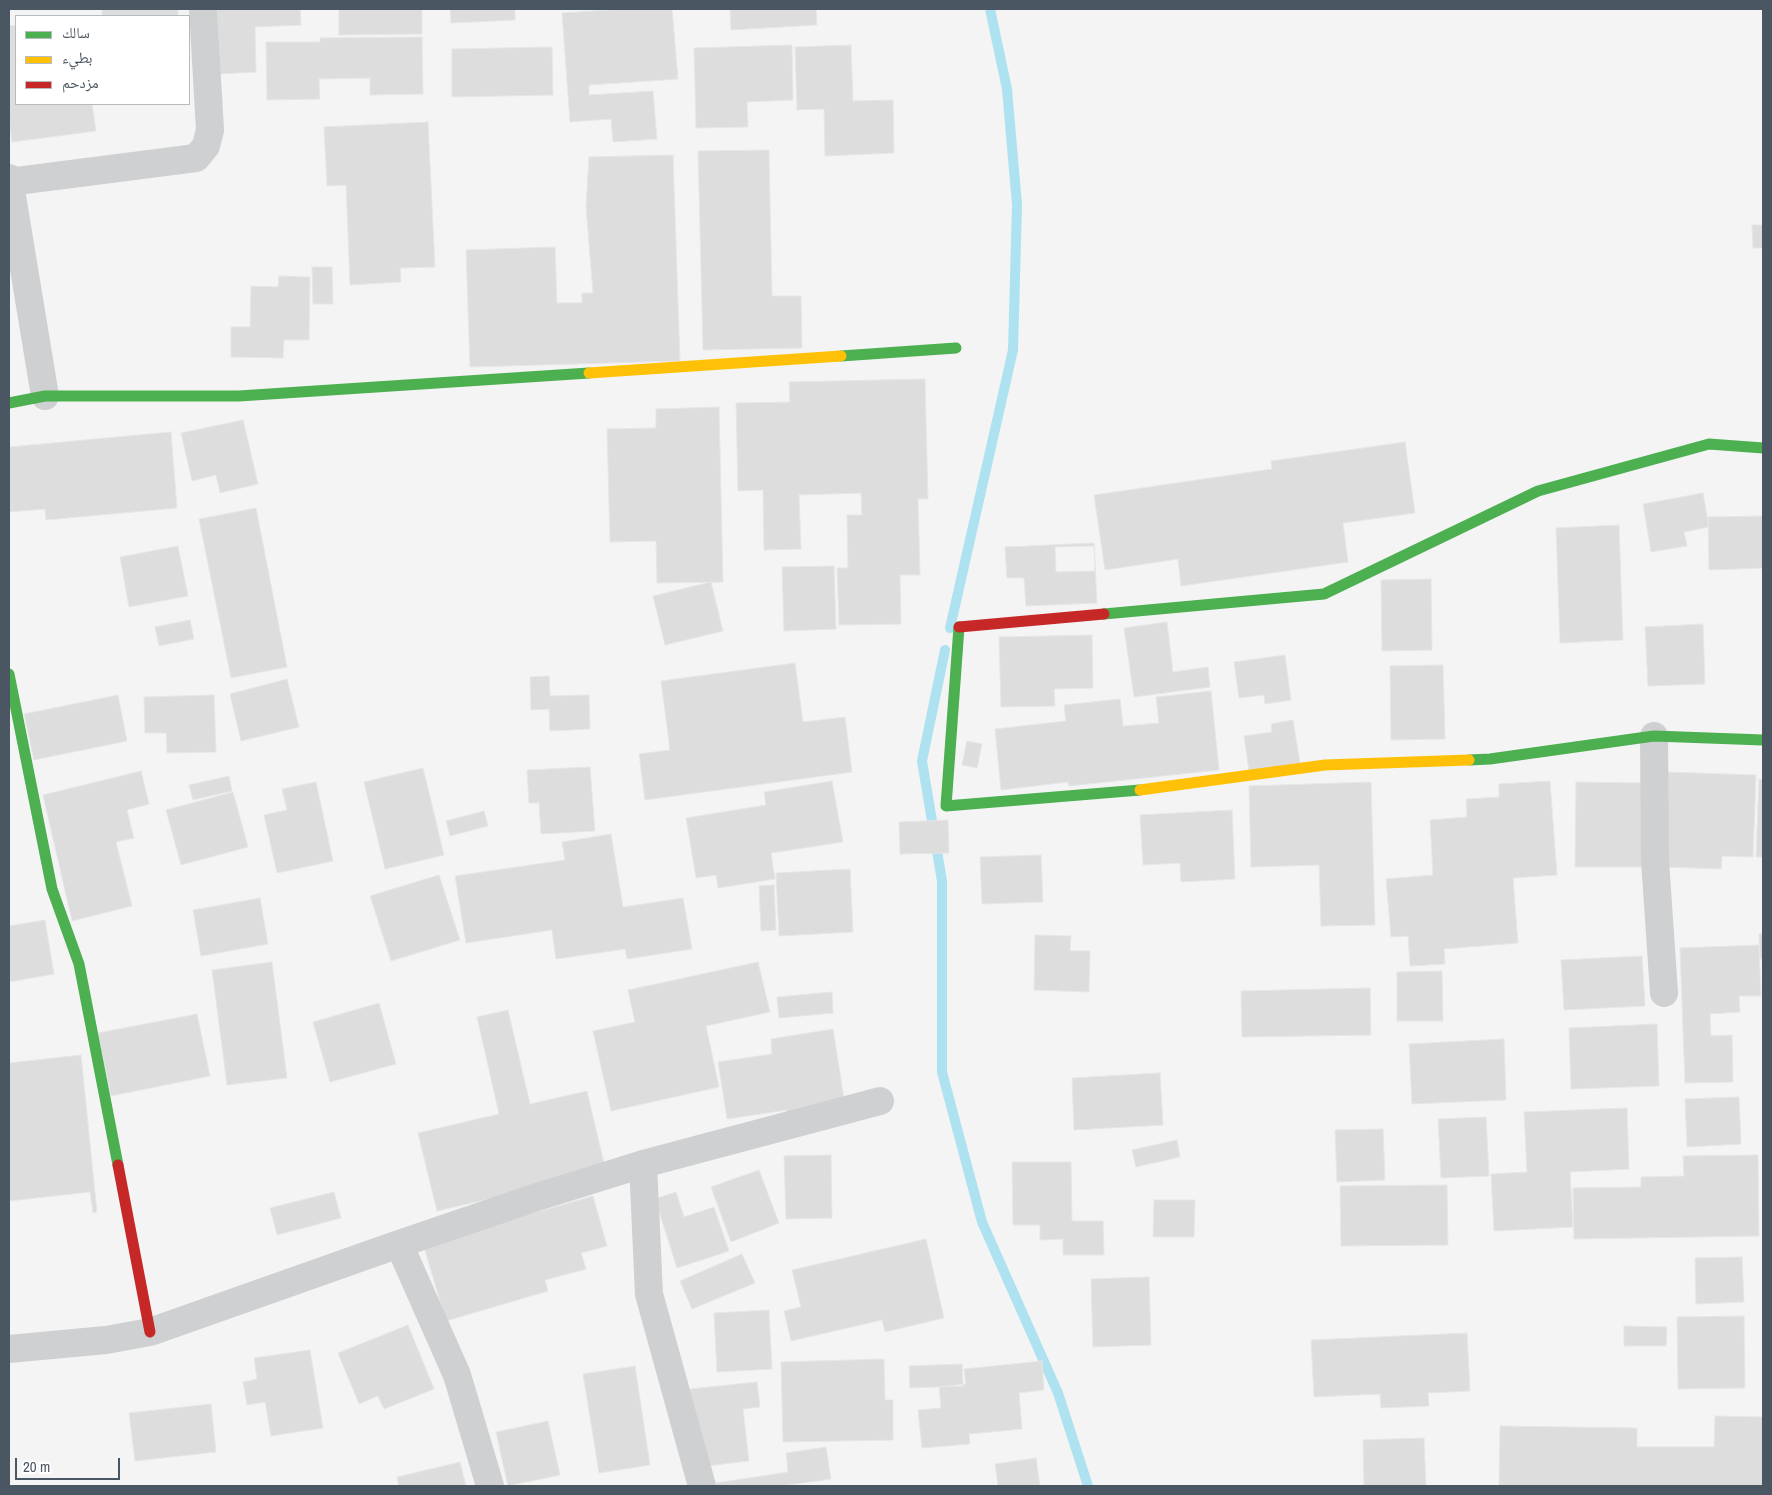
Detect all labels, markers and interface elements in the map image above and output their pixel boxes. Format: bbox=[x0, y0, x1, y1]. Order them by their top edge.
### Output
legend bbox=[15, 15, 190, 105]
text: سالك bbox=[62, 22, 90, 43]
text: بطيء bbox=[62, 47, 92, 68]
text: مزدحم bbox=[62, 72, 99, 93]
scale bar bbox=[18, 1448, 122, 1480]
text: 20 m bbox=[23, 1456, 50, 1477]

